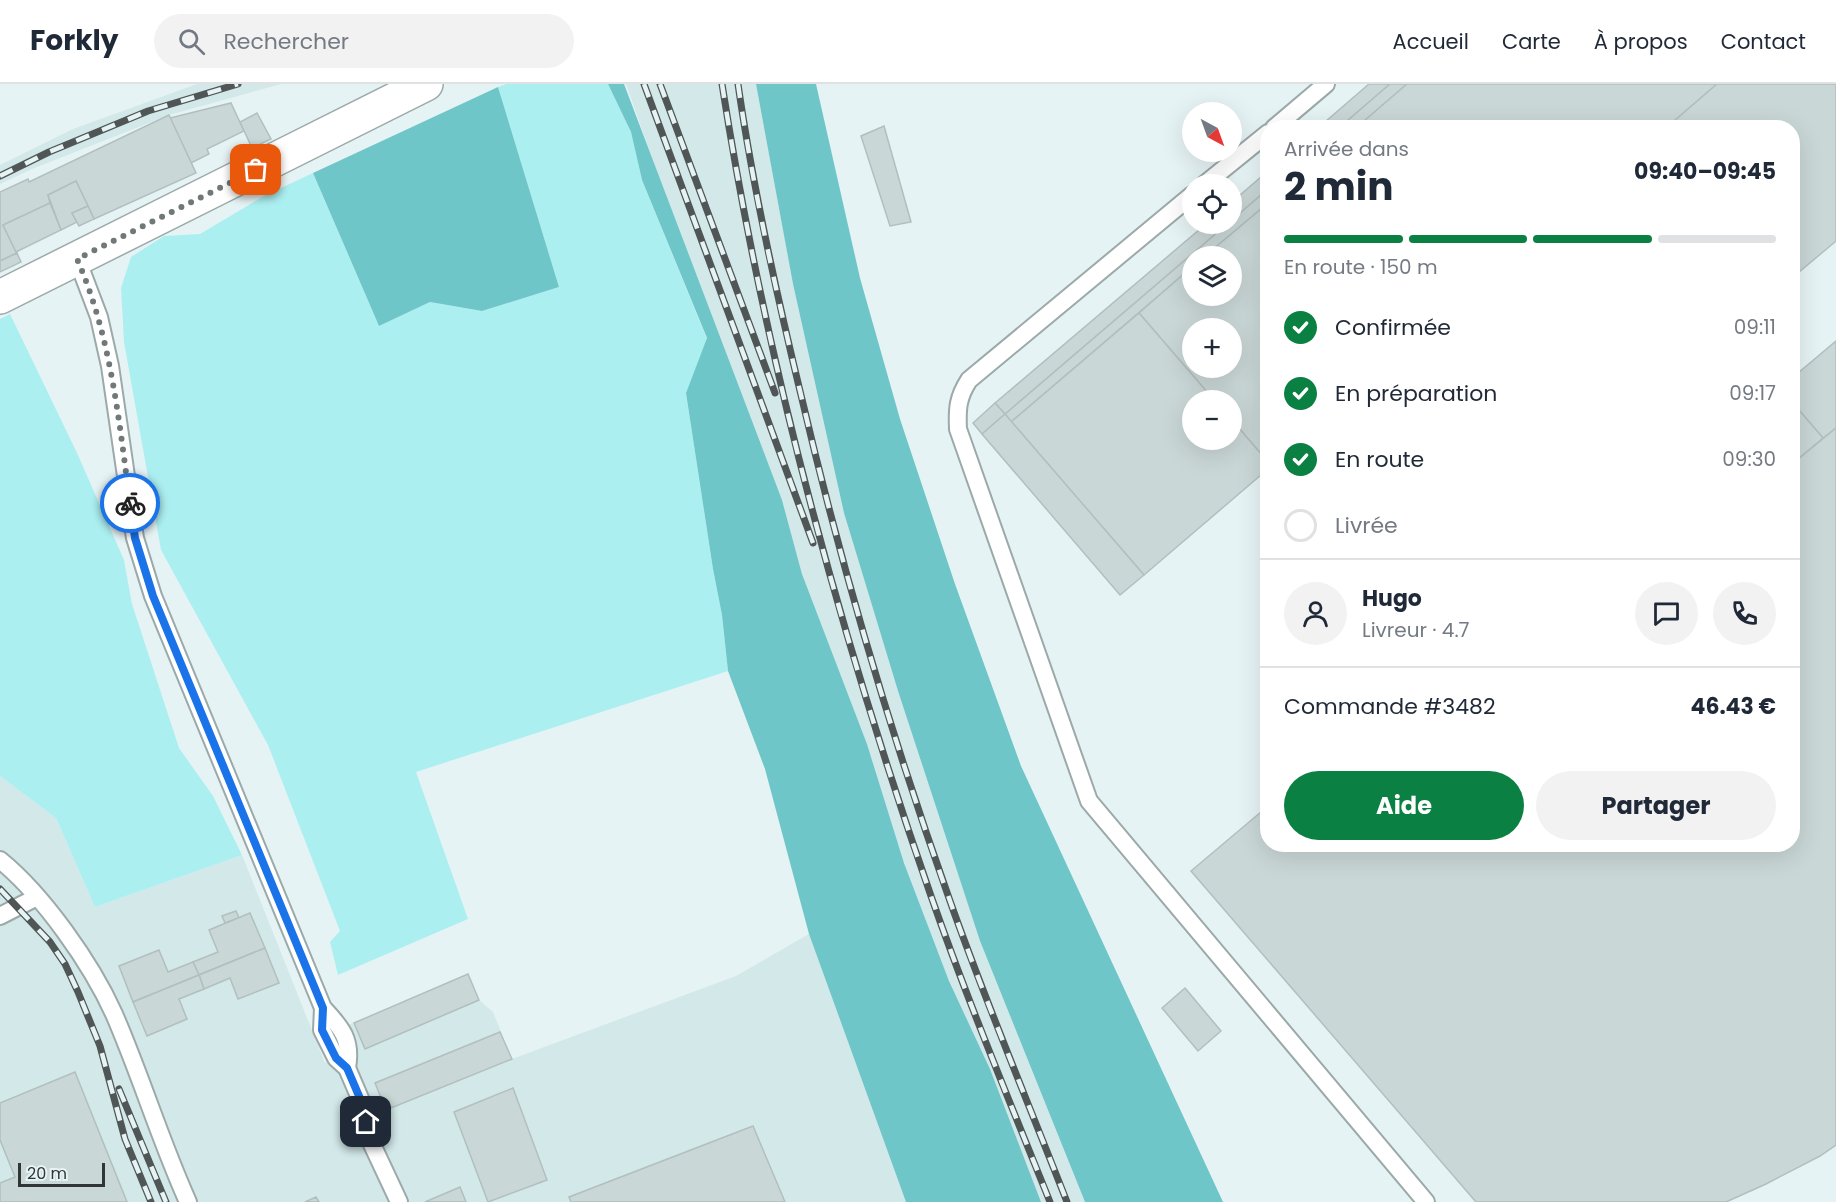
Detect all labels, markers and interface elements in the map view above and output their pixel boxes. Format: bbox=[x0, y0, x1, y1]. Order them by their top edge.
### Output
search box bbox=[154, 14, 574, 68]
text: Forkly bbox=[30, 21, 118, 60]
icon: search bbox=[175, 25, 208, 58]
text: Rechercher bbox=[223, 26, 349, 57]
text: Accueil bbox=[1392, 27, 1469, 56]
text: Carte bbox=[1502, 27, 1561, 56]
text: À propos bbox=[1594, 27, 1688, 56]
text: Contact bbox=[1721, 27, 1806, 56]
north arrow bbox=[1182, 102, 1242, 162]
map controls bbox=[1182, 102, 1242, 450]
text: Arrivée dans bbox=[1284, 135, 1409, 163]
pin bbox=[230, 144, 281, 195]
icon: bag bbox=[239, 153, 272, 186]
text: 09:40–09:45 bbox=[1634, 156, 1776, 187]
text: 2 min bbox=[1284, 159, 1394, 214]
button: locate bbox=[1182, 174, 1242, 234]
button: layers bbox=[1182, 246, 1242, 306]
text: En route · 150 m bbox=[1284, 253, 1438, 281]
icon: check bbox=[1284, 311, 1317, 344]
text: Confirmée bbox=[1335, 312, 1451, 343]
text: 09:11 bbox=[1734, 313, 1776, 341]
button: + bbox=[1182, 318, 1242, 378]
icon: check bbox=[1284, 377, 1317, 410]
text: En préparation bbox=[1335, 378, 1497, 409]
text: 09:17 bbox=[1729, 379, 1776, 407]
button: − bbox=[1182, 390, 1242, 450]
icon: check bbox=[1284, 443, 1317, 476]
text: En route bbox=[1335, 444, 1424, 475]
text: 09:30 bbox=[1722, 445, 1776, 473]
courier bbox=[100, 473, 160, 533]
icon: bike bbox=[114, 487, 147, 520]
text: Livrée bbox=[1335, 510, 1398, 541]
button: person bbox=[1284, 582, 1347, 645]
button: chat bbox=[1635, 582, 1698, 645]
button: phone bbox=[1713, 582, 1776, 645]
text: Hugo bbox=[1362, 583, 1422, 614]
text: Livreur · 4.7 bbox=[1362, 616, 1470, 644]
text: Commande #3482 bbox=[1284, 691, 1496, 722]
text: 46.43 € bbox=[1691, 691, 1776, 722]
button: Aide bbox=[1284, 771, 1524, 840]
button: Partager bbox=[1536, 771, 1776, 840]
pin bbox=[340, 1096, 391, 1147]
icon: home bbox=[349, 1105, 382, 1138]
scale bar bbox=[18, 1160, 105, 1188]
text: 20 m bbox=[27, 1162, 67, 1185]

